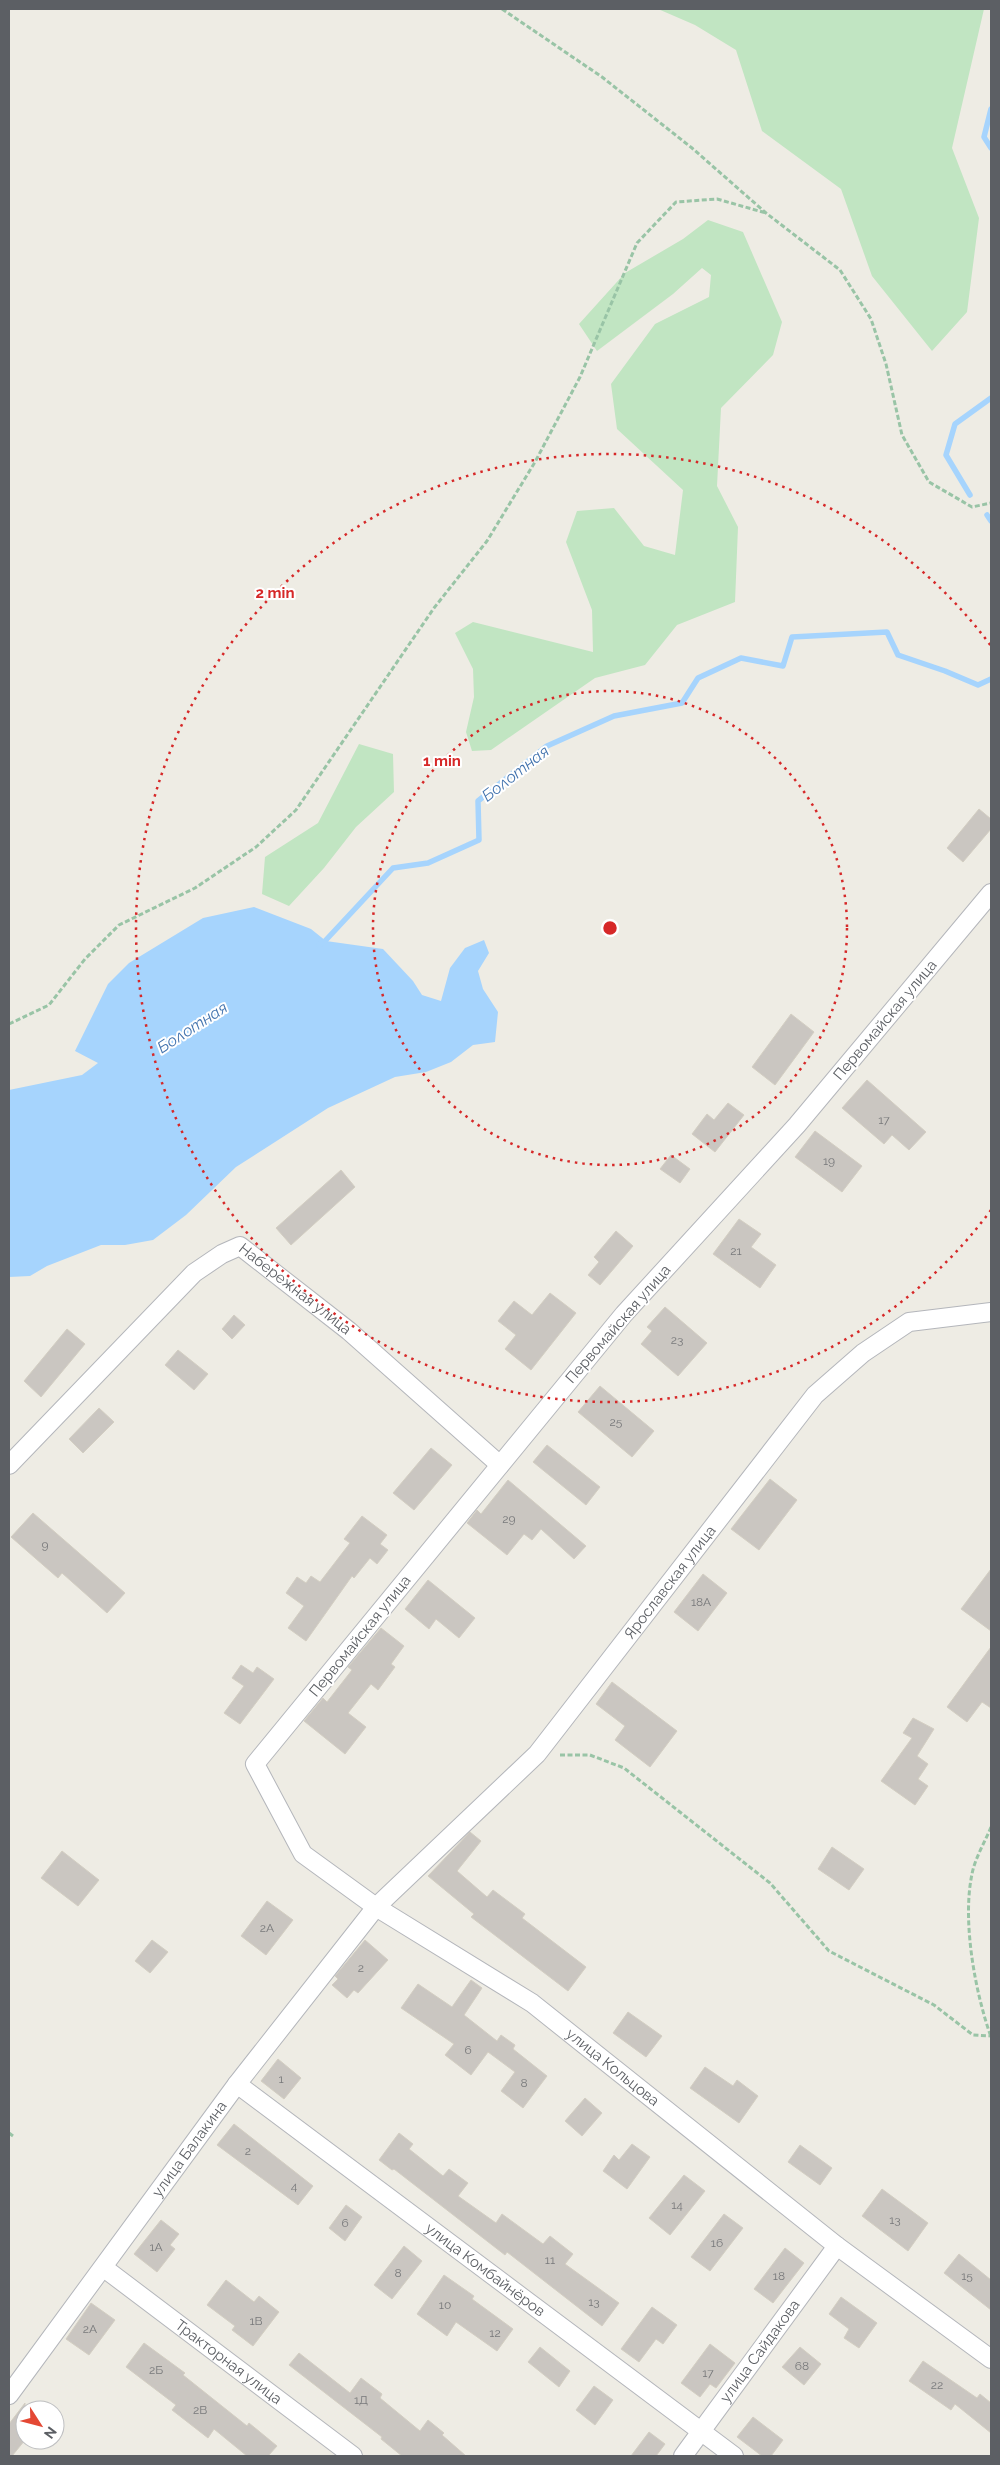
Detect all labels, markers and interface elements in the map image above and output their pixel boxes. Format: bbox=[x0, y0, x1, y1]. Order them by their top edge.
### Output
text: 2 min bbox=[256, 584, 294, 602]
water label: Болотная bbox=[478, 741, 553, 805]
text: 1 min bbox=[423, 752, 461, 770]
centre of rings bbox=[601, 919, 619, 937]
street label: Первомайская улица bbox=[830, 956, 940, 1084]
water label: Болотная bbox=[154, 997, 231, 1057]
house number: 17 bbox=[878, 1113, 890, 1127]
house number: 19 bbox=[823, 1154, 835, 1168]
street label: Набережная улица bbox=[235, 1240, 355, 1338]
house number: 21 bbox=[730, 1244, 742, 1258]
street label: Первомайская улица bbox=[562, 1261, 674, 1387]
house number: 23 bbox=[671, 1333, 683, 1347]
house number: 25 bbox=[610, 1415, 623, 1429]
house number: 29 bbox=[502, 1512, 516, 1526]
street label: Ярославская улица bbox=[620, 1522, 720, 1643]
house number: 9 bbox=[41, 1538, 49, 1552]
street label: Первомайская улица bbox=[305, 1572, 415, 1700]
house number: 18А bbox=[691, 1595, 711, 1609]
house number: 2А bbox=[260, 1921, 274, 1935]
house number: 2 bbox=[358, 1961, 364, 1975]
street label: улица Кольцова bbox=[562, 2025, 663, 2110]
house number: 6 bbox=[464, 2043, 472, 2057]
house number: 1 bbox=[278, 2072, 284, 2086]
house number: 8 bbox=[520, 2076, 528, 2090]
street label: улица Балакина bbox=[148, 2097, 230, 2201]
house number: 2 bbox=[245, 2144, 251, 2158]
house number: 4 bbox=[291, 2179, 298, 2193]
house number: 14 bbox=[671, 2198, 683, 2212]
house number: 13 bbox=[889, 2213, 901, 2227]
house number: 6 bbox=[341, 2216, 349, 2230]
street label: улица Комбайнёров bbox=[422, 2219, 549, 2320]
house number: 16 bbox=[711, 2236, 723, 2250]
house number: 1А bbox=[149, 2240, 163, 2254]
house number: 11 bbox=[545, 2253, 555, 2267]
house number: 8 bbox=[394, 2266, 402, 2280]
house number: 18 bbox=[773, 2269, 785, 2283]
house number: 15 bbox=[961, 2269, 973, 2283]
house number: 13 bbox=[588, 2295, 600, 2309]
street label: улица Сайдакова bbox=[716, 2296, 804, 2406]
house number: 10 bbox=[439, 2298, 451, 2312]
house number: 1В bbox=[249, 2314, 263, 2328]
street label: Тракторная улица bbox=[172, 2316, 285, 2408]
house number: 2А bbox=[83, 2322, 97, 2336]
house number: 12 bbox=[489, 2326, 501, 2340]
house number: 68 bbox=[795, 2359, 809, 2373]
house number: 2Б bbox=[149, 2363, 163, 2377]
house number: 17 bbox=[702, 2366, 714, 2380]
house number: 22 bbox=[931, 2378, 943, 2392]
house number: 1Д bbox=[354, 2393, 368, 2407]
north arrow bbox=[15, 2400, 65, 2450]
house number: 2В bbox=[193, 2403, 207, 2417]
text: N bbox=[41, 2424, 60, 2442]

